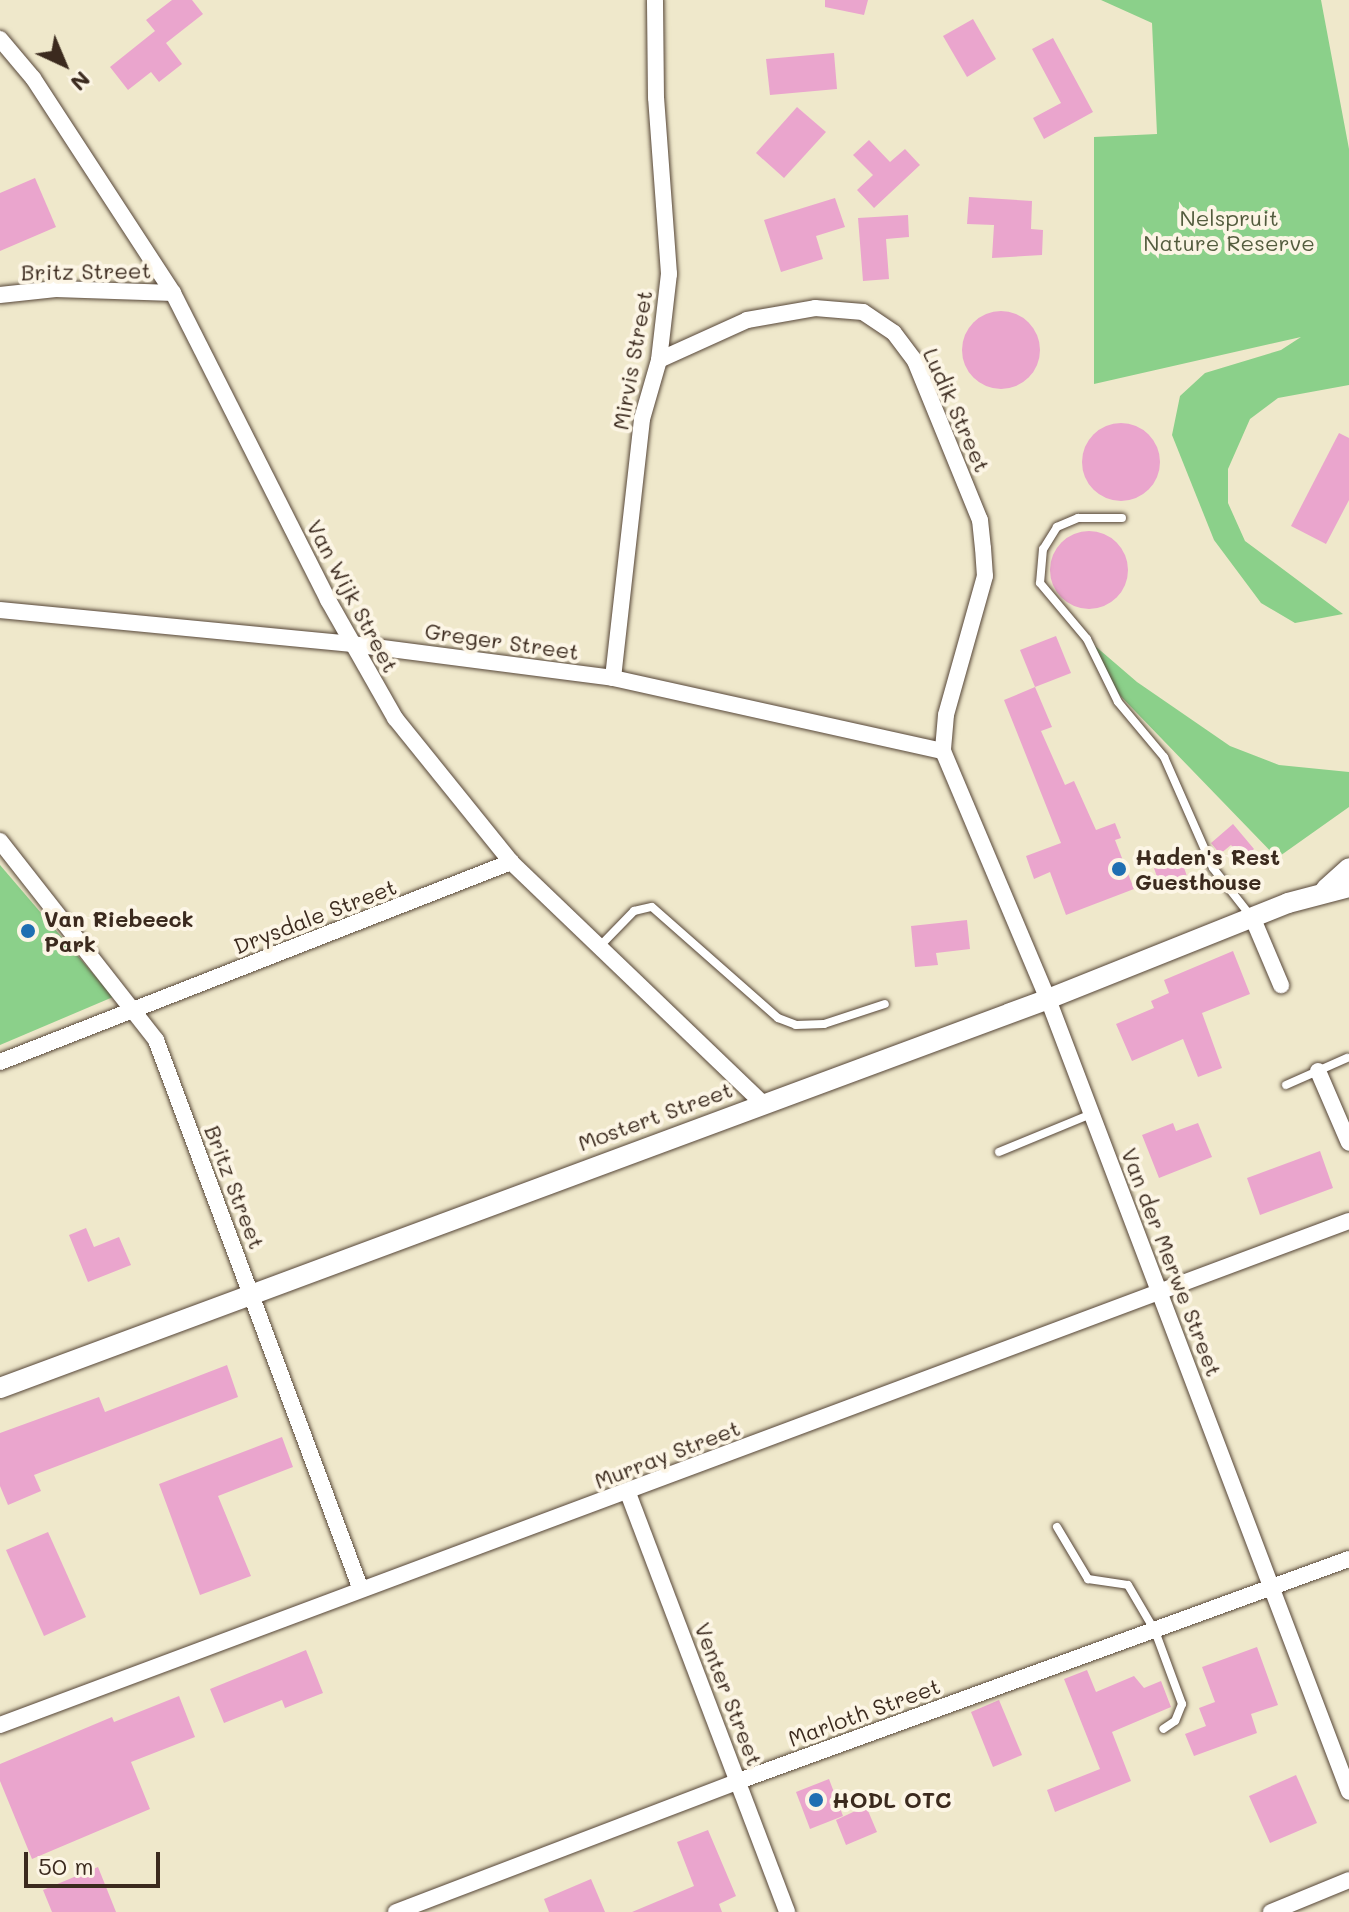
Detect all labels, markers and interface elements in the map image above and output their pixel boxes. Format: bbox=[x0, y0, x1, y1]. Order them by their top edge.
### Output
north arrow bbox=[24, 24, 104, 104]
text: N bbox=[65, 65, 97, 98]
park label: Nelspruit Nature Reserve bbox=[1143, 204, 1315, 256]
street label: Britz Street bbox=[21, 257, 151, 285]
street label: Mirvis Street bbox=[607, 288, 657, 432]
street label: Ludik Street bbox=[918, 344, 996, 476]
street label: Van Wijk Street bbox=[302, 515, 404, 677]
street label: Greger Street bbox=[423, 617, 581, 665]
place label: Haden's Rest Guesthouse bbox=[1135, 843, 1280, 894]
marker: Haden's Rest Guesthouse bbox=[1110, 860, 1128, 878]
street label: Drysdale Street bbox=[230, 873, 400, 959]
place label: Van Riebeeck Park bbox=[44, 905, 194, 956]
marker: Van Riebeeck Park bbox=[19, 922, 37, 940]
street label: Mostert Street bbox=[574, 1076, 736, 1156]
street label: Britz Street bbox=[199, 1121, 271, 1253]
street label: Van der Merwe Street bbox=[1116, 1144, 1228, 1380]
street label: Murray Street bbox=[590, 1414, 744, 1494]
street label: Venter Street bbox=[690, 1619, 768, 1769]
street label: Marloth Street bbox=[784, 1672, 944, 1752]
place label: HODL OTC bbox=[832, 1787, 951, 1813]
marker: HODL OTC bbox=[807, 1791, 825, 1809]
scale bar bbox=[28, 1836, 164, 1886]
text: 50 m bbox=[38, 1850, 94, 1881]

